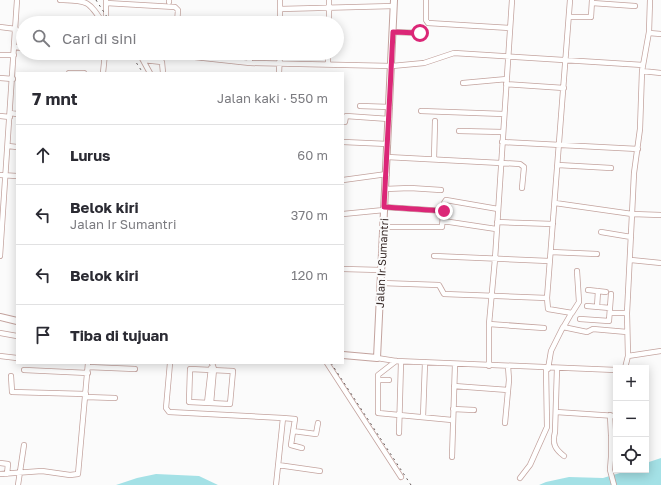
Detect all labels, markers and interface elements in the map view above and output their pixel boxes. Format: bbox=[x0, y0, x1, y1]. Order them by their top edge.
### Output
search box bbox=[16, 16, 344, 60]
route start bbox=[411, 24, 429, 42]
icon: search bbox=[30, 27, 52, 49]
text: Cari di sini bbox=[62, 29, 137, 47]
text: 7 mnt bbox=[32, 88, 77, 109]
text: Jalan kaki · 550 m bbox=[217, 90, 328, 106]
icon: ahead bbox=[32, 144, 54, 166]
text: Lurus bbox=[70, 146, 111, 164]
text: 60 m bbox=[297, 147, 328, 163]
text: Belok kiri bbox=[70, 198, 139, 216]
route end bbox=[435, 202, 453, 220]
icon: left bbox=[32, 204, 54, 226]
text: 370 m bbox=[291, 207, 328, 223]
text: Jalan Ir Sumantri bbox=[70, 216, 176, 232]
street label: Jalan Ir Sumantri bbox=[373, 218, 390, 308]
icon: left bbox=[32, 264, 54, 286]
text: Belok kiri bbox=[70, 266, 139, 284]
text: 120 m bbox=[291, 267, 328, 283]
icon: arrive bbox=[32, 324, 54, 346]
text: Tiba di tujuan bbox=[70, 326, 168, 344]
map controls bbox=[613, 365, 649, 473]
button: + bbox=[613, 365, 649, 401]
button: − bbox=[613, 401, 649, 437]
button: locate bbox=[613, 437, 649, 473]

